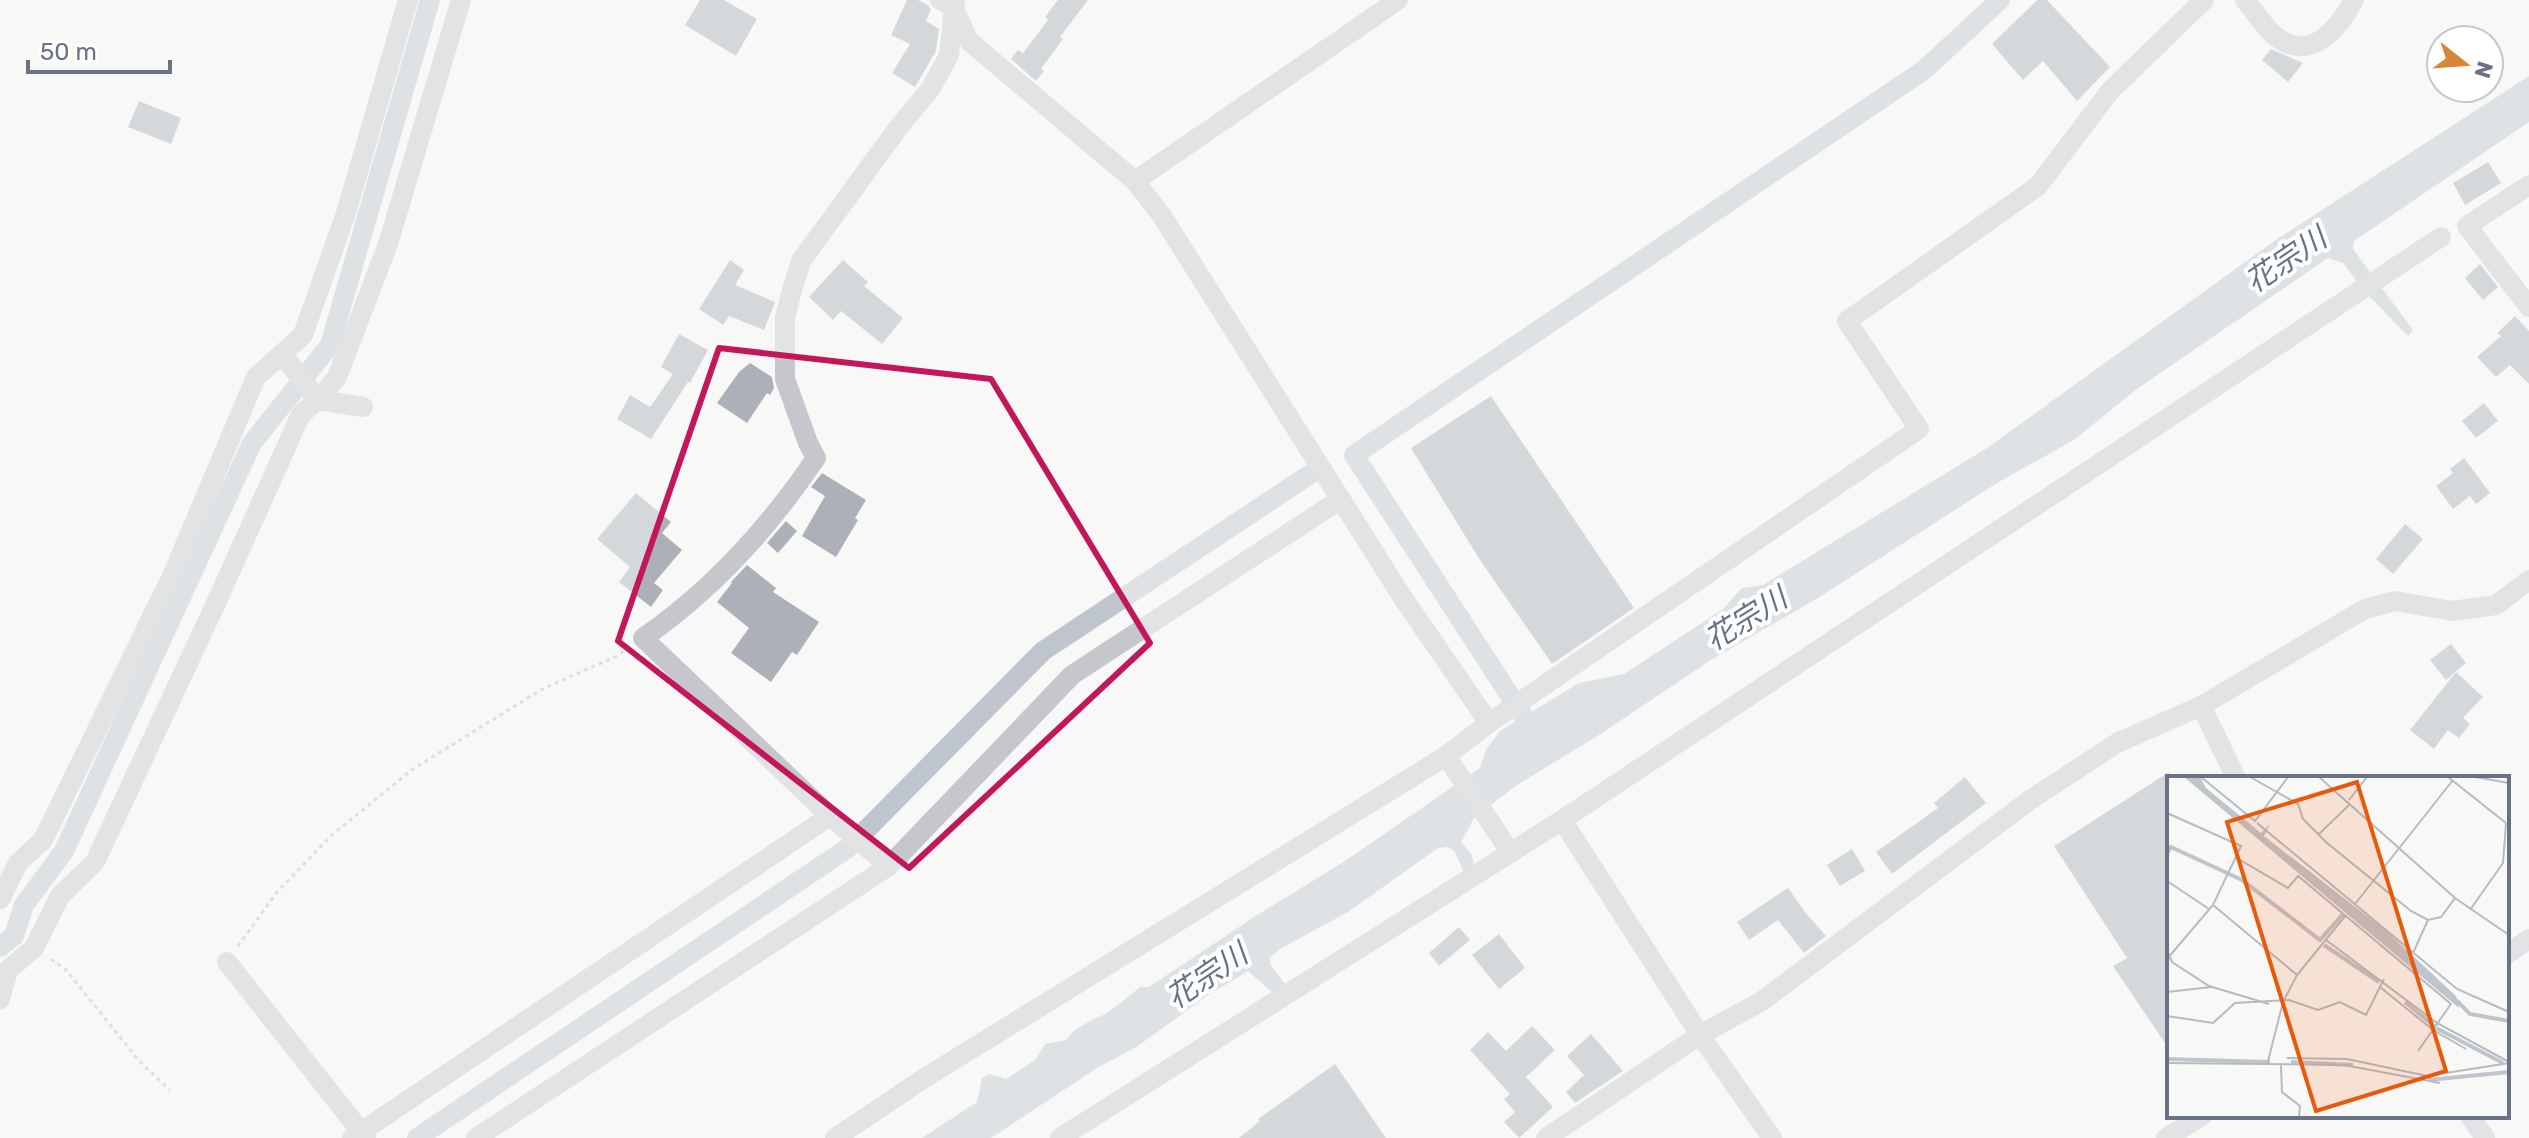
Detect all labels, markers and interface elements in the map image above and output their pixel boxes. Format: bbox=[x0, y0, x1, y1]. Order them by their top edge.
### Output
scale bar bbox=[28, 24, 170, 74]
north arrow bbox=[2425, 24, 2505, 104]
text: 50 m bbox=[40, 38, 97, 66]
text: N bbox=[2468, 58, 2499, 81]
water label: 花宗川 bbox=[2239, 218, 2336, 300]
water label: 花宗川 bbox=[1698, 578, 1796, 658]
inset map bbox=[2167, 776, 2509, 1118]
water label: 花宗川 bbox=[1160, 934, 1257, 1016]

